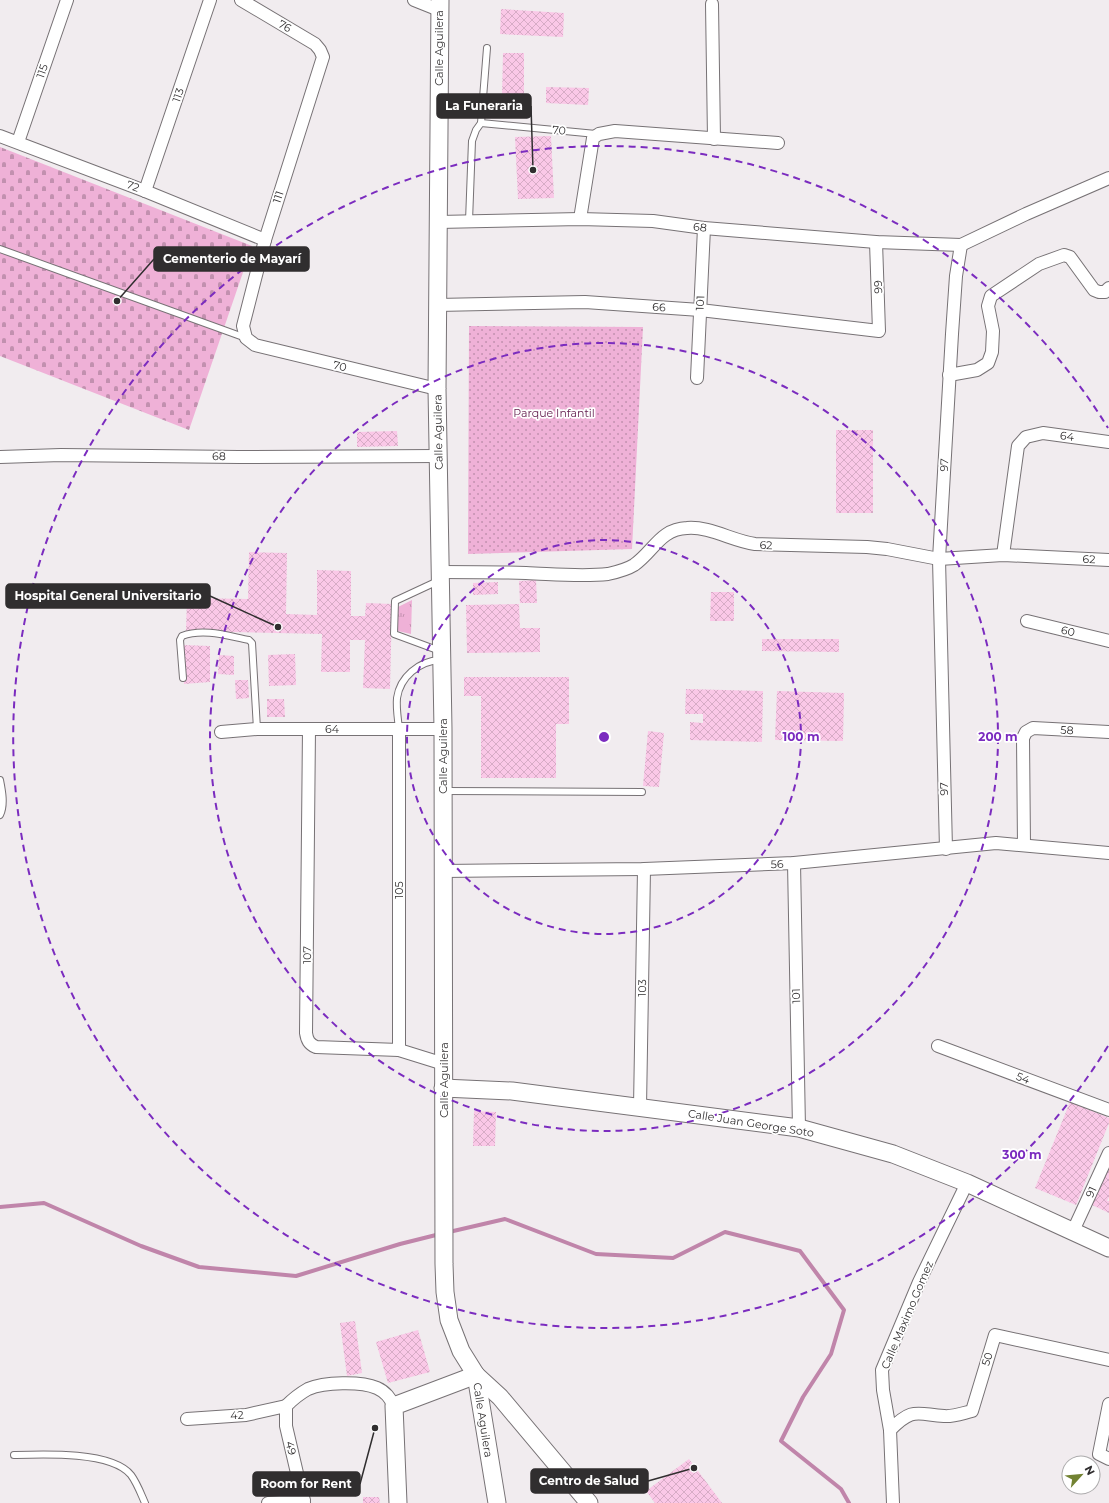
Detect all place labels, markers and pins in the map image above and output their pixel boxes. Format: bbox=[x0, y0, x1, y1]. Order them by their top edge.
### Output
callout: La Funeraria bbox=[437, 94, 531, 118]
callout: Cementerio de Mayarí bbox=[154, 247, 309, 271]
callout: Hospital General Universitario bbox=[6, 584, 210, 608]
centre of rings bbox=[597, 730, 611, 744]
callout: Centro de Salud bbox=[531, 1469, 648, 1493]
callout: Room for Rent bbox=[253, 1472, 360, 1496]

